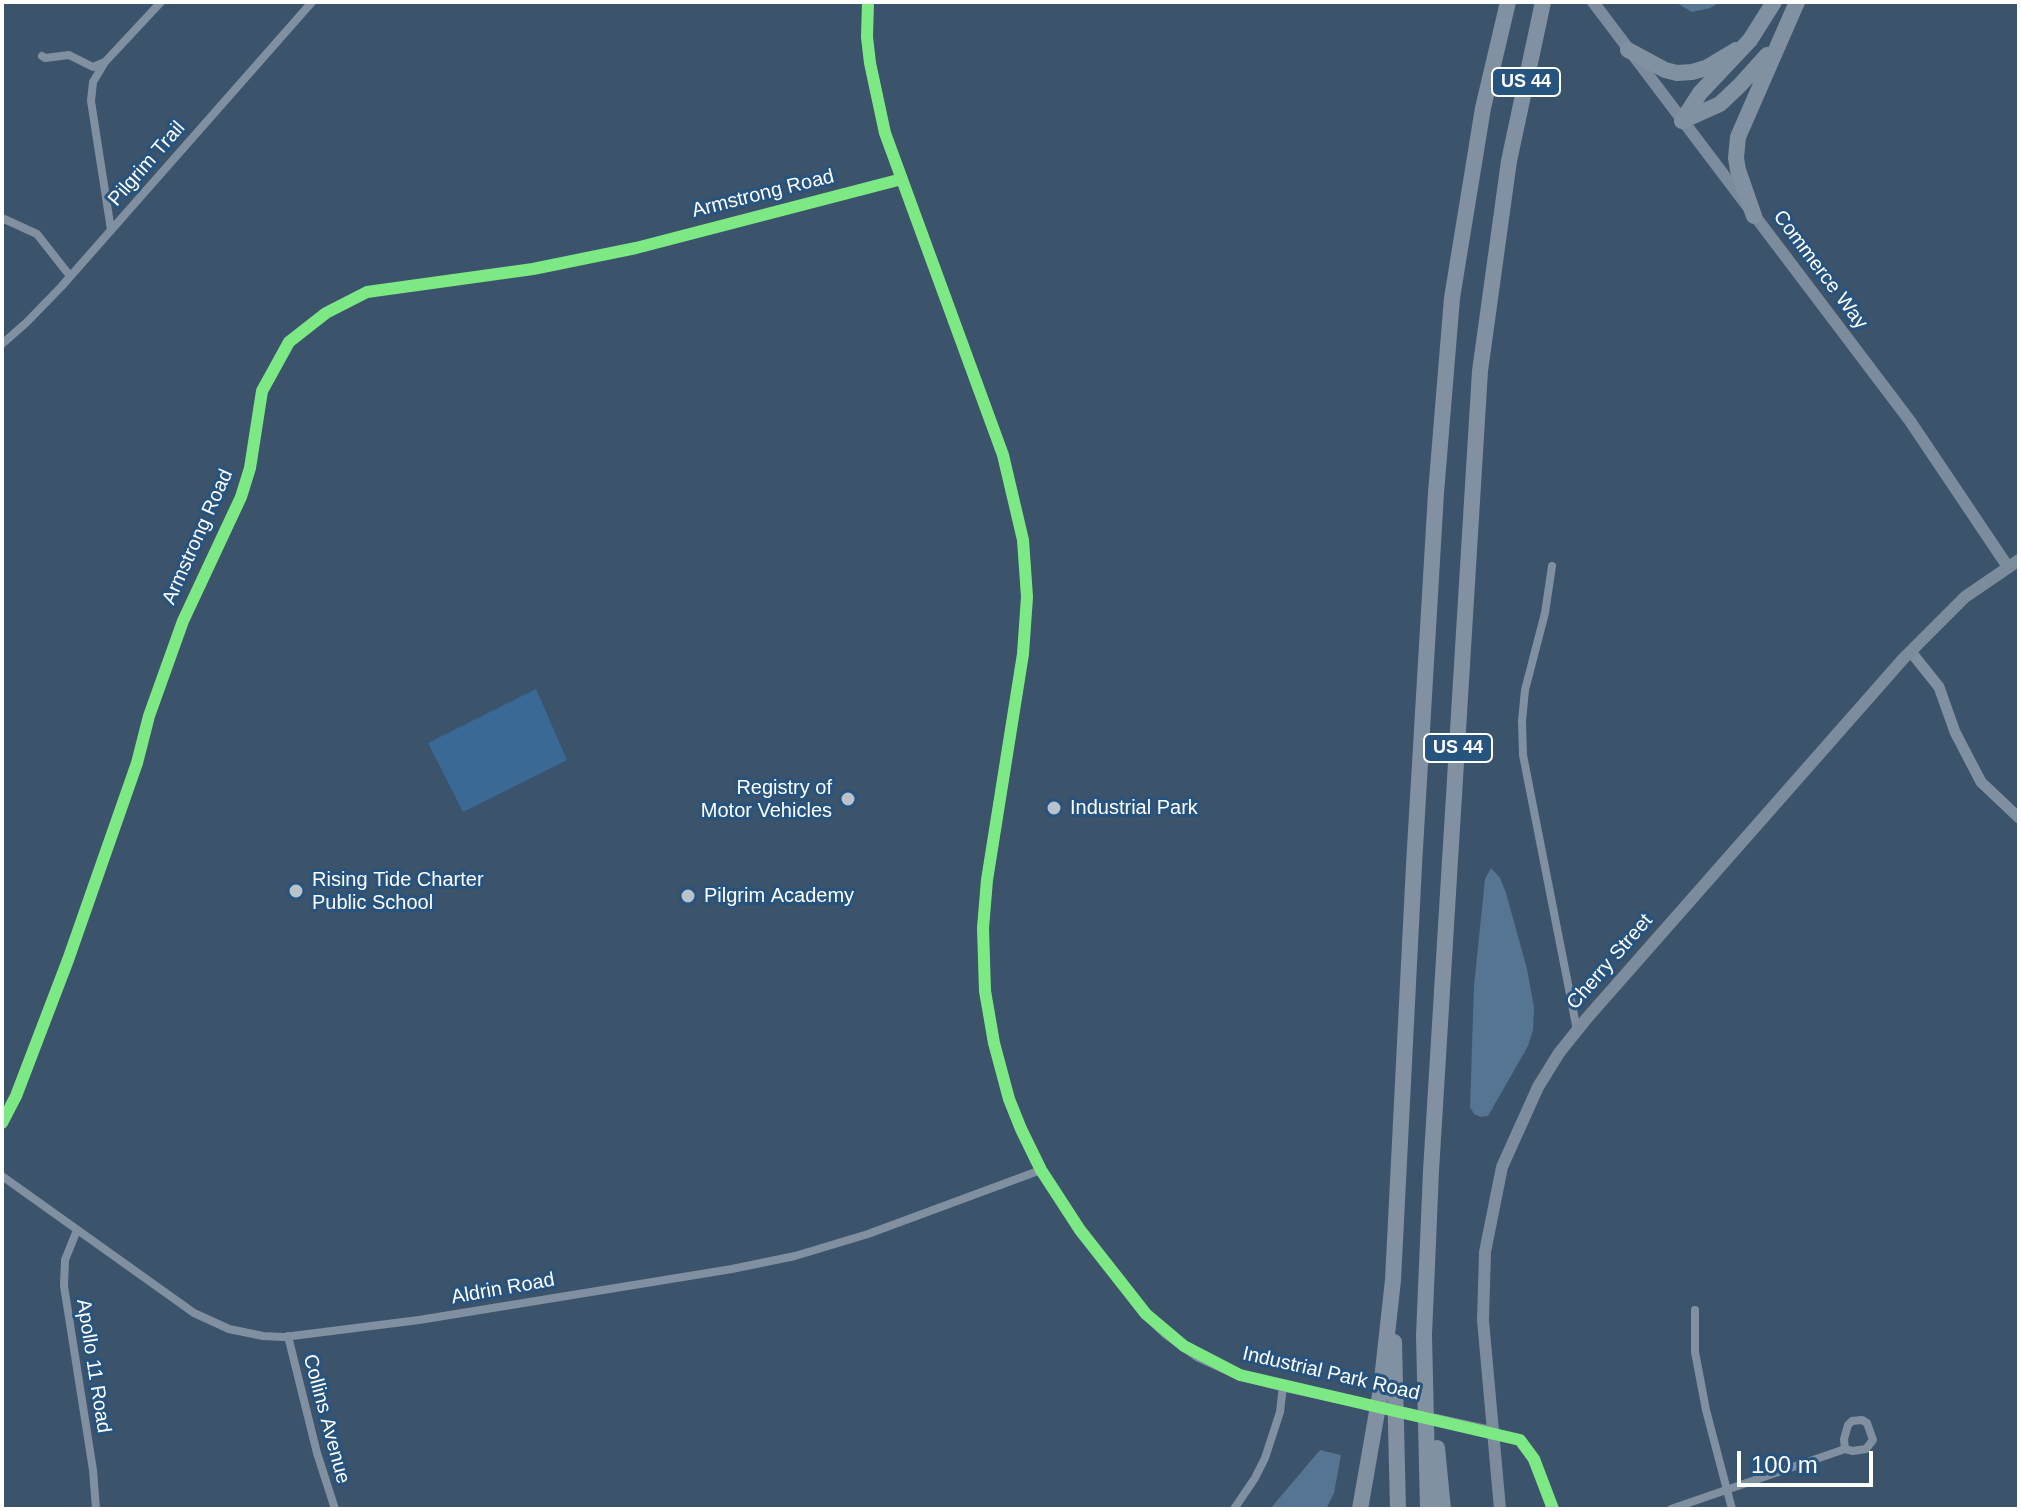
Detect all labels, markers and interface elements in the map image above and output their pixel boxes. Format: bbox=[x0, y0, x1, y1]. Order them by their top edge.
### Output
road number: US 44 bbox=[1492, 68, 1560, 96]
street label: Pilgrim Trail bbox=[104, 117, 190, 211]
street label: Armstrong Road bbox=[689, 165, 837, 223]
street label: Commerce Way bbox=[1768, 206, 1872, 334]
street label: Armstrong Road bbox=[157, 466, 239, 608]
road number: US 44 bbox=[1424, 734, 1492, 762]
place label: Registry of Motor Vehicles bbox=[701, 776, 832, 823]
marker: Registry of Motor Vehicles bbox=[839, 790, 857, 808]
place label: Industrial Park bbox=[1070, 796, 1198, 820]
marker: Industrial Park bbox=[1045, 799, 1063, 817]
place label: Rising Tide Charter Public School bbox=[312, 868, 484, 915]
marker: Rising Tide Charter Public School bbox=[287, 882, 305, 900]
place label: Pilgrim Academy bbox=[704, 884, 854, 908]
marker: Pilgrim Academy bbox=[679, 887, 697, 905]
street label: Cherry Street bbox=[1562, 909, 1658, 1015]
street label: Aldrin Road bbox=[449, 1268, 557, 1310]
street label: Apollo 11 Road bbox=[71, 1297, 115, 1435]
street label: Industrial Park Road bbox=[1240, 1342, 1422, 1406]
street label: Collins Avenue bbox=[297, 1352, 355, 1486]
scale bar bbox=[1741, 1435, 1877, 1485]
text: 100 m bbox=[1751, 1451, 1818, 1478]

